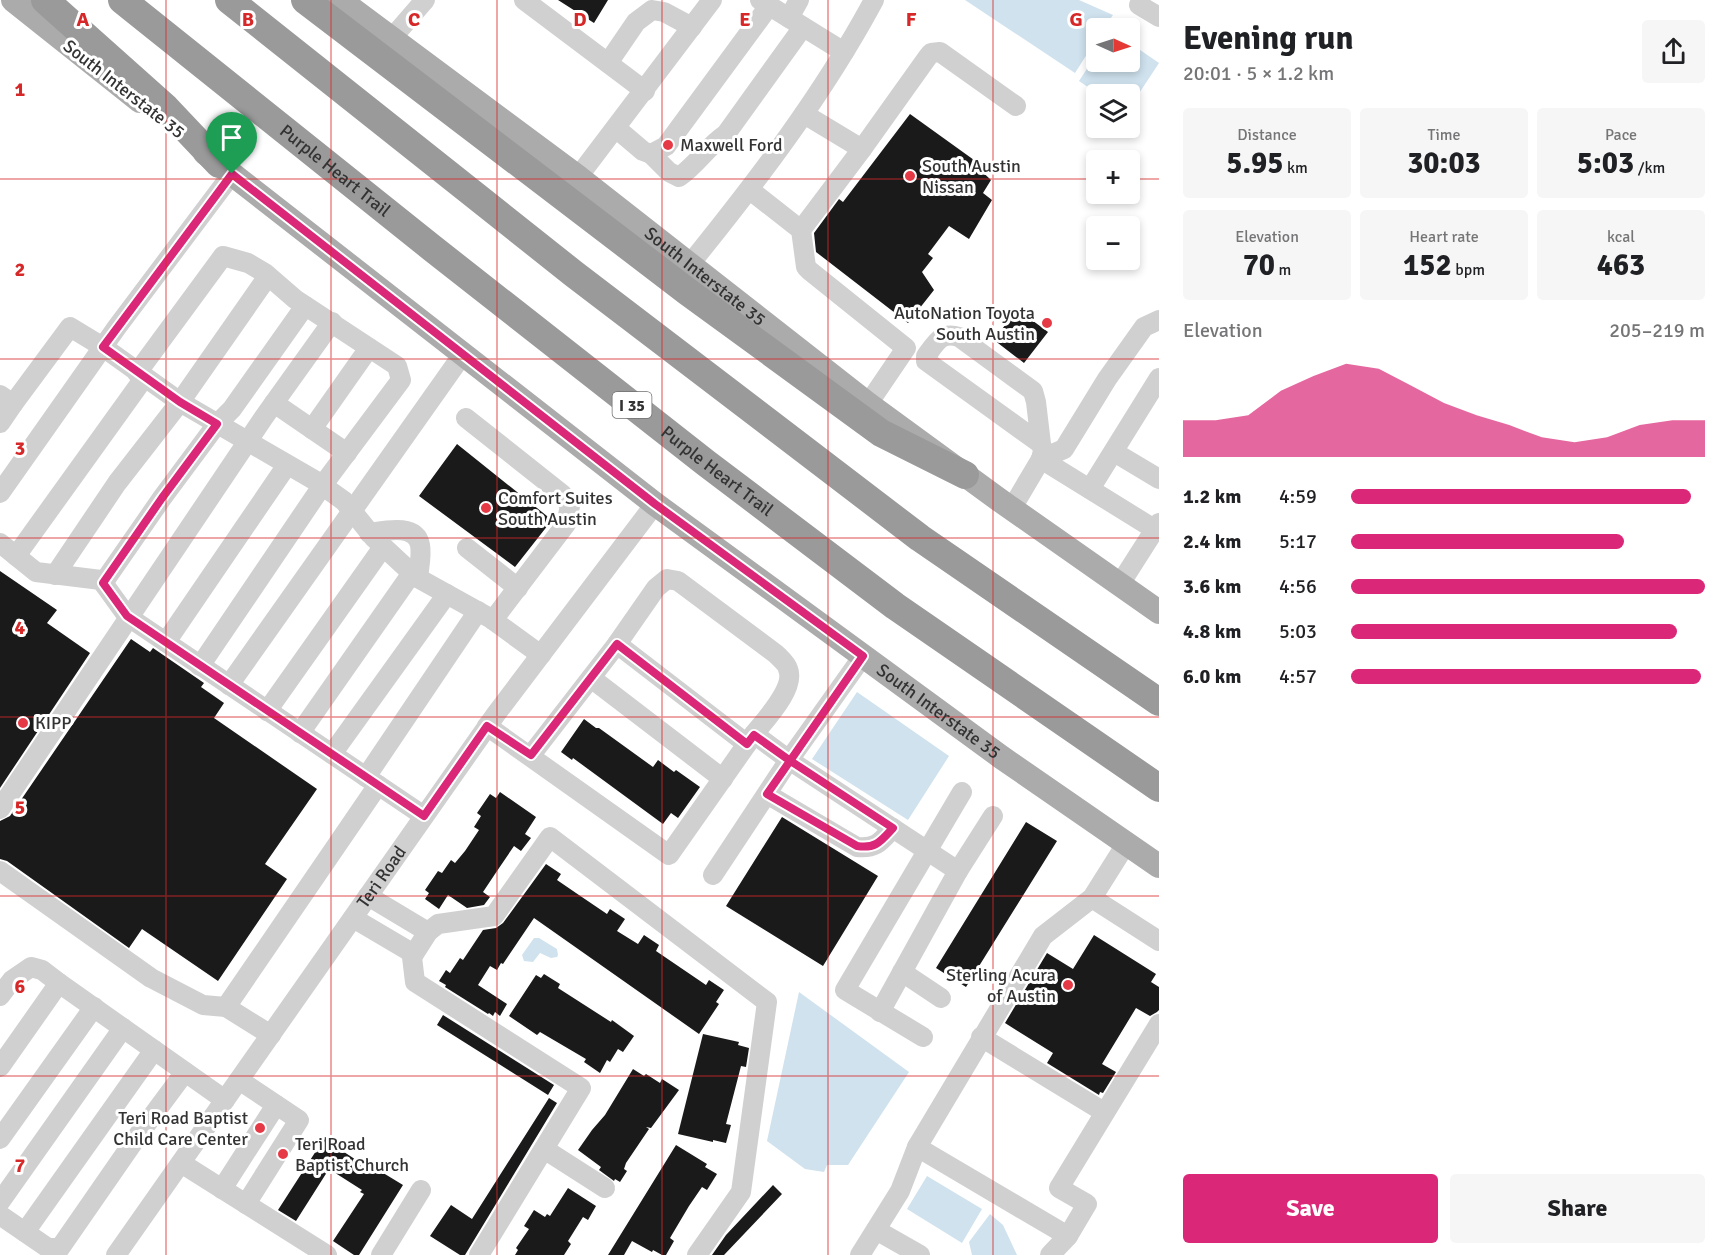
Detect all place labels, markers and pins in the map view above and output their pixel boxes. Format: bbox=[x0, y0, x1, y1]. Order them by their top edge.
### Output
pin bbox=[206, 112, 257, 174]
place label: Maxwell Ford bbox=[680, 134, 782, 156]
marker: Maxwell Ford bbox=[661, 138, 675, 152]
place label: South Austin Nissan bbox=[922, 155, 1021, 198]
marker: South Austin Nissan bbox=[903, 169, 917, 183]
place label: AutoNation Toyota South Austin bbox=[894, 302, 1035, 345]
marker: AutoNation Toyota South Austin bbox=[1040, 316, 1054, 330]
place label: Comfort Suites South Austin bbox=[498, 487, 613, 530]
marker: Comfort Suites South Austin bbox=[479, 501, 493, 515]
place label: KIPP bbox=[35, 712, 71, 734]
marker: KIPP bbox=[16, 716, 30, 730]
place label: Sterling Acura of Austin bbox=[946, 964, 1056, 1007]
marker: Sterling Acura of Austin bbox=[1061, 978, 1075, 992]
place label: Teri Road Baptist Child Care Center bbox=[113, 1107, 248, 1150]
marker: Teri Road Baptist Child Care Center bbox=[253, 1121, 267, 1135]
place label: Teri Road Baptist Church bbox=[295, 1133, 409, 1176]
marker: Teri Road Baptist Church bbox=[276, 1147, 290, 1161]

